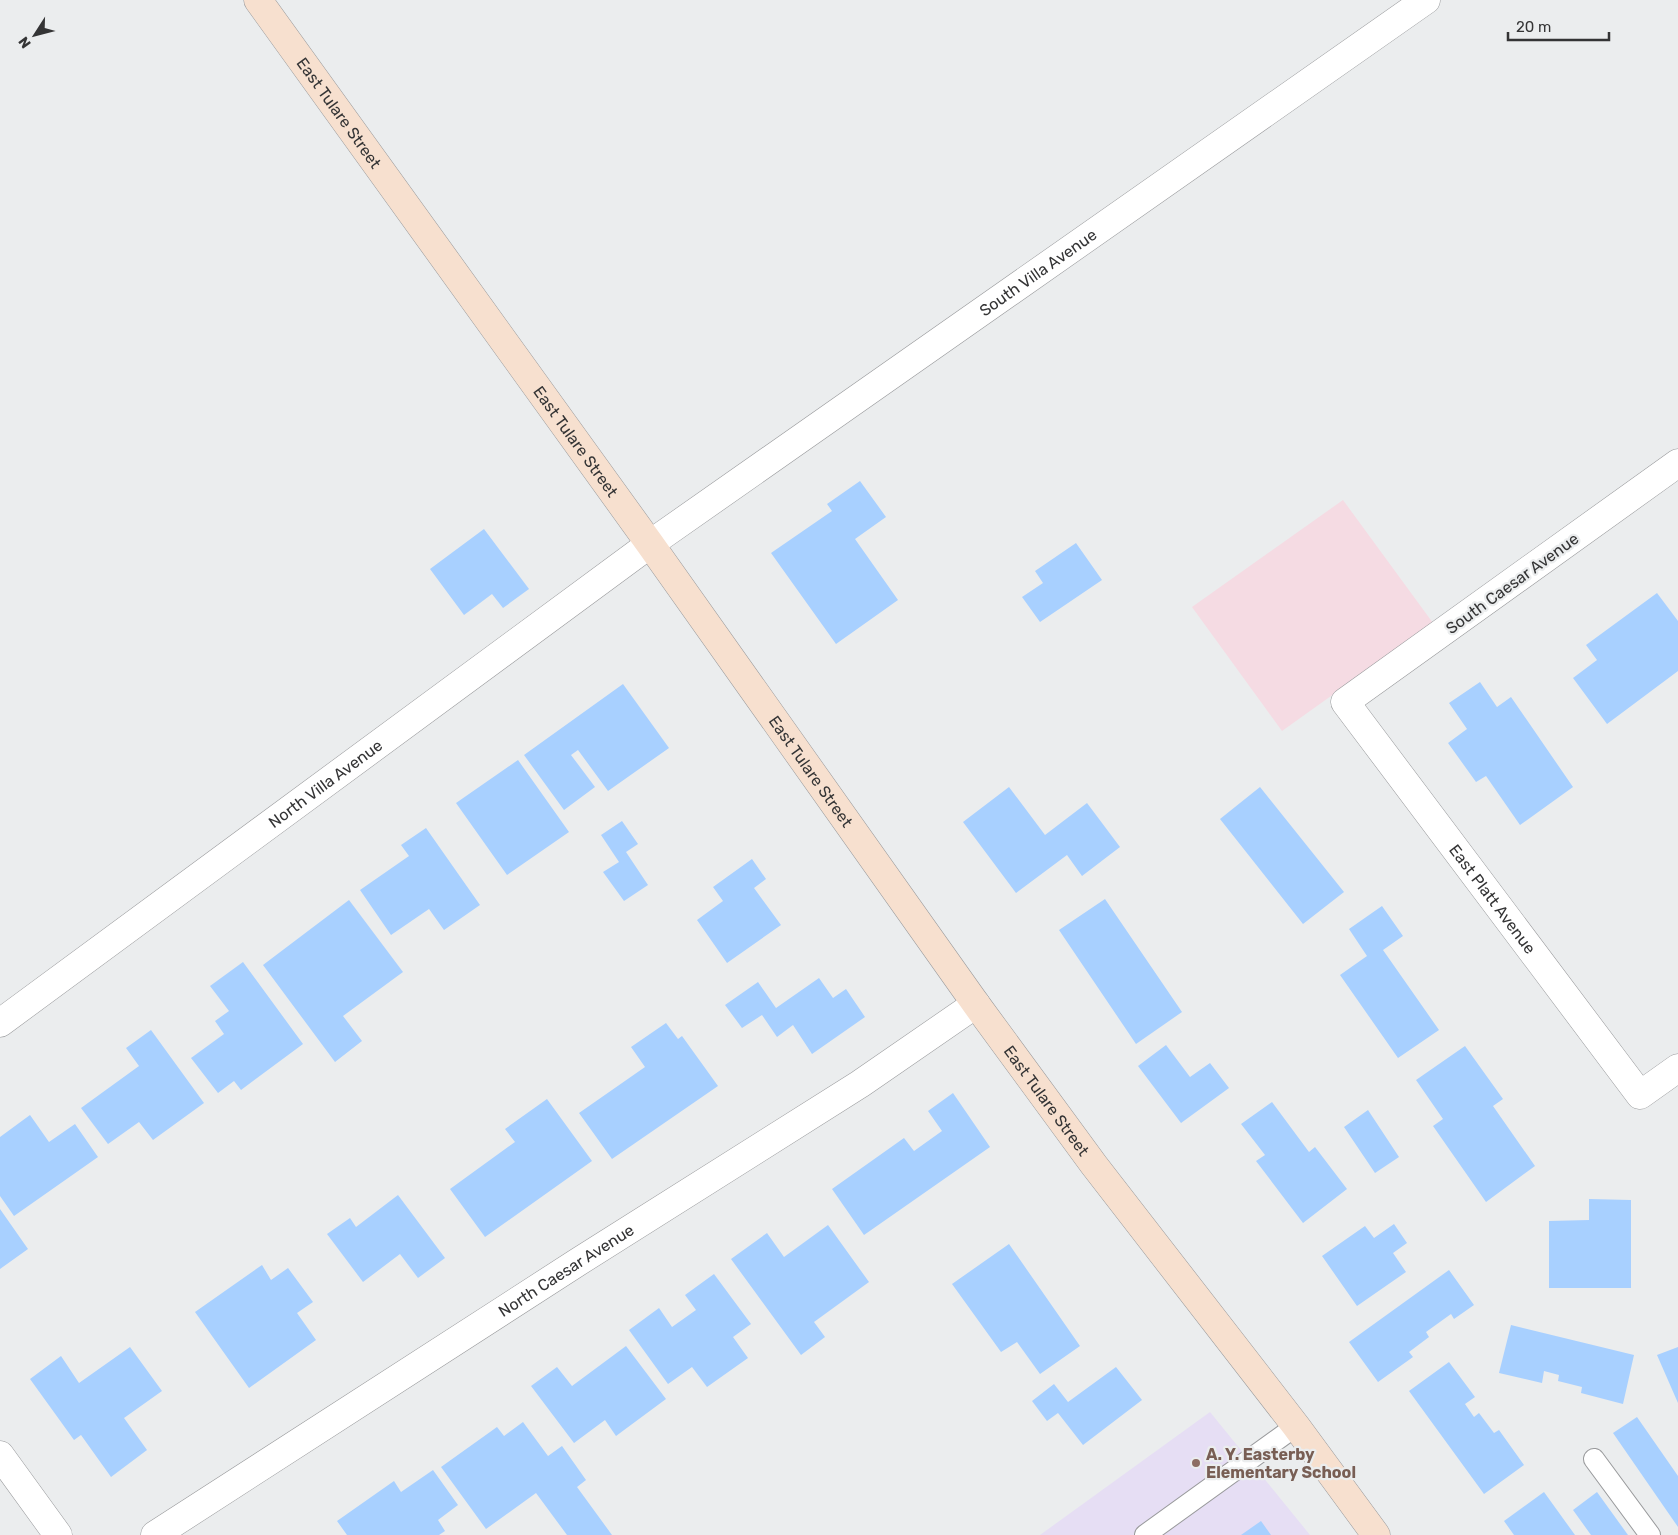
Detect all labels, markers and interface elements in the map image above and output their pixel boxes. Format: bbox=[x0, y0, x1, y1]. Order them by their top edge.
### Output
north arrow bbox=[10, 10, 60, 60]
scale bar bbox=[1508, 10, 1609, 42]
text: 20 m bbox=[1516, 18, 1551, 36]
text: N bbox=[15, 33, 35, 51]
street label: East Tulare Street bbox=[293, 54, 385, 172]
street label: South Villa Avenue bbox=[976, 225, 1100, 320]
street label: East Tulare Street bbox=[529, 383, 622, 501]
street label: South Caesar Avenue bbox=[1442, 529, 1582, 638]
street label: East Tulare Street bbox=[765, 712, 857, 831]
street label: North Villa Avenue bbox=[265, 736, 386, 832]
street label: East Platt Avenue bbox=[1445, 841, 1540, 958]
street label: East Tulare Street bbox=[1000, 1042, 1093, 1160]
street label: North Caesar Avenue bbox=[495, 1220, 638, 1321]
place label: A. Y. Easterby Elementary School bbox=[1206, 1445, 1356, 1482]
marker: A. Y. Easterby Elementary School bbox=[1190, 1457, 1202, 1469]

